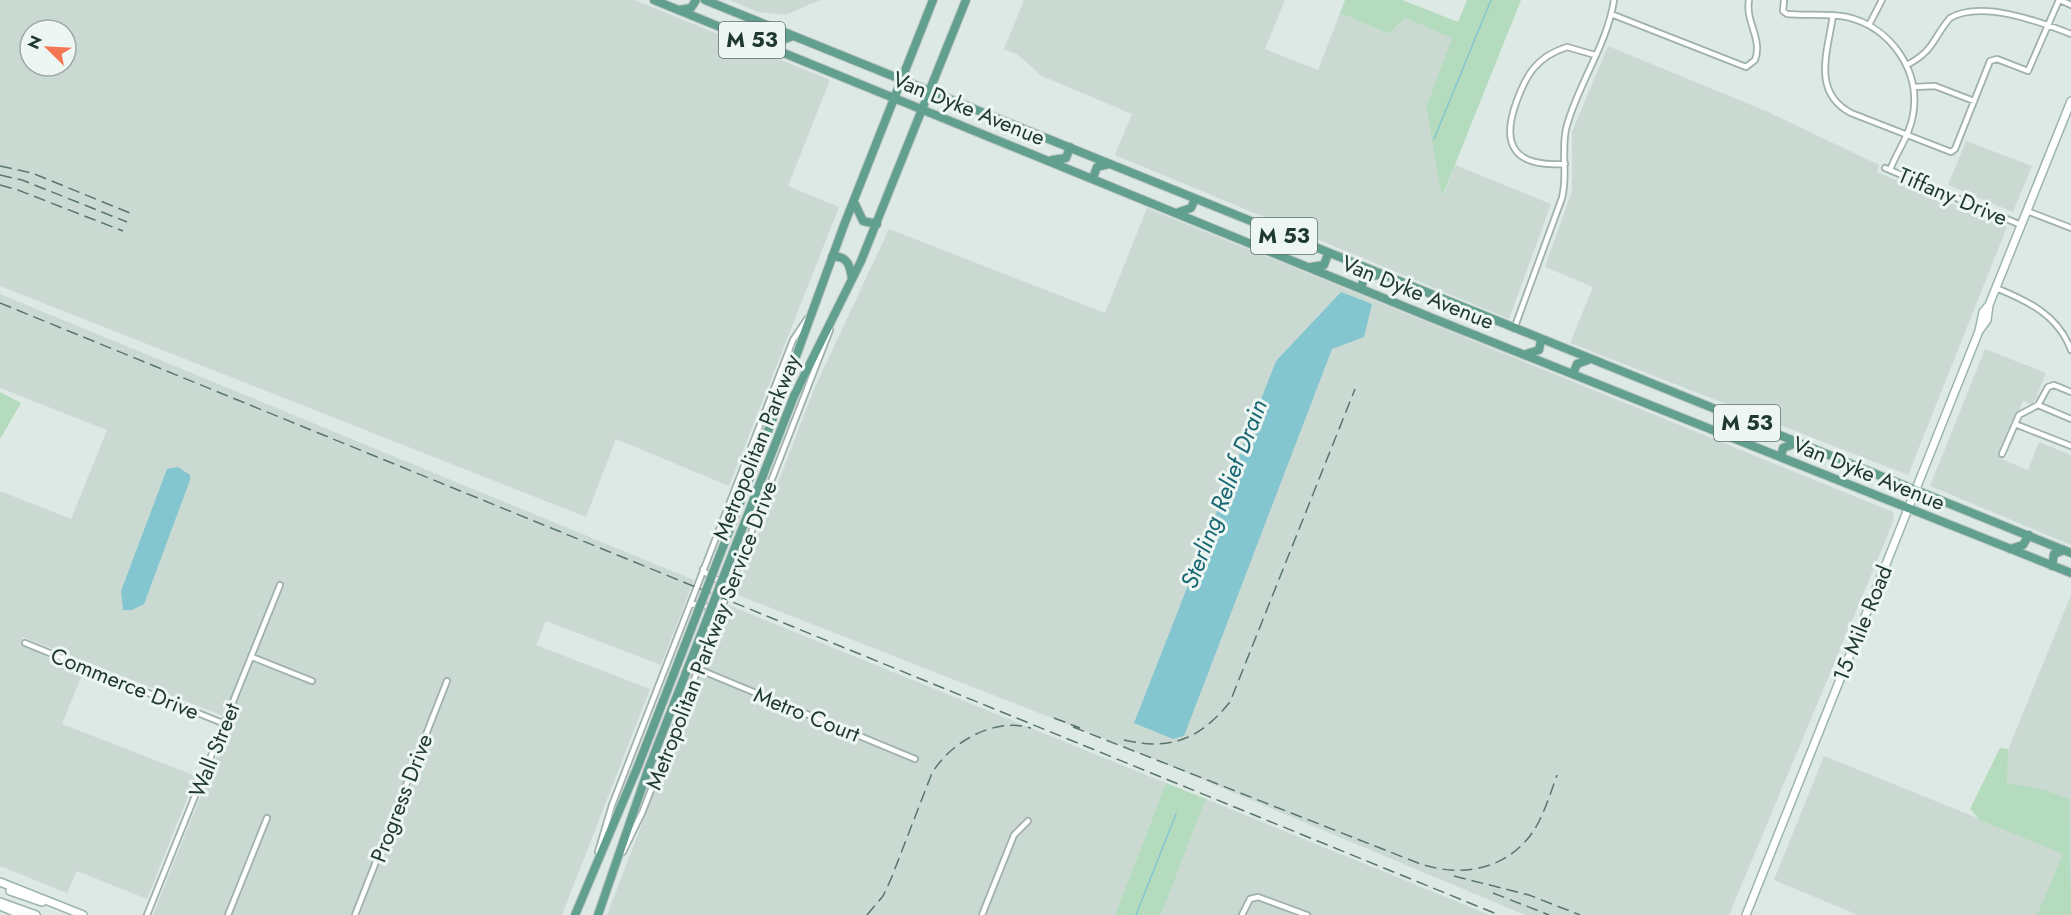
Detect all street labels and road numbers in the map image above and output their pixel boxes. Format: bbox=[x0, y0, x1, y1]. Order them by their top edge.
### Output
road number: M 53 bbox=[719, 22, 785, 58]
street label: Van Dyke Avenue bbox=[888, 63, 1050, 153]
street label: Tiffany Drive bbox=[1893, 159, 2013, 233]
road number: M 53 bbox=[1251, 218, 1317, 254]
street label: Van Dyke Avenue bbox=[1337, 247, 1499, 337]
street label: Metropolitan Parkway bbox=[704, 349, 808, 545]
road number: M 53 bbox=[1714, 405, 1780, 441]
street label: Van Dyke Avenue bbox=[1788, 428, 1950, 518]
street label: Metropolitan Parkway Service Drive bbox=[637, 476, 785, 794]
street label: 15 Mile Road bbox=[1824, 560, 1900, 686]
street label: Commerce Drive bbox=[46, 639, 204, 727]
street label: Metro Court bbox=[749, 678, 865, 750]
street label: Wall Street bbox=[181, 697, 248, 802]
street label: Progress Drive bbox=[362, 729, 440, 867]

